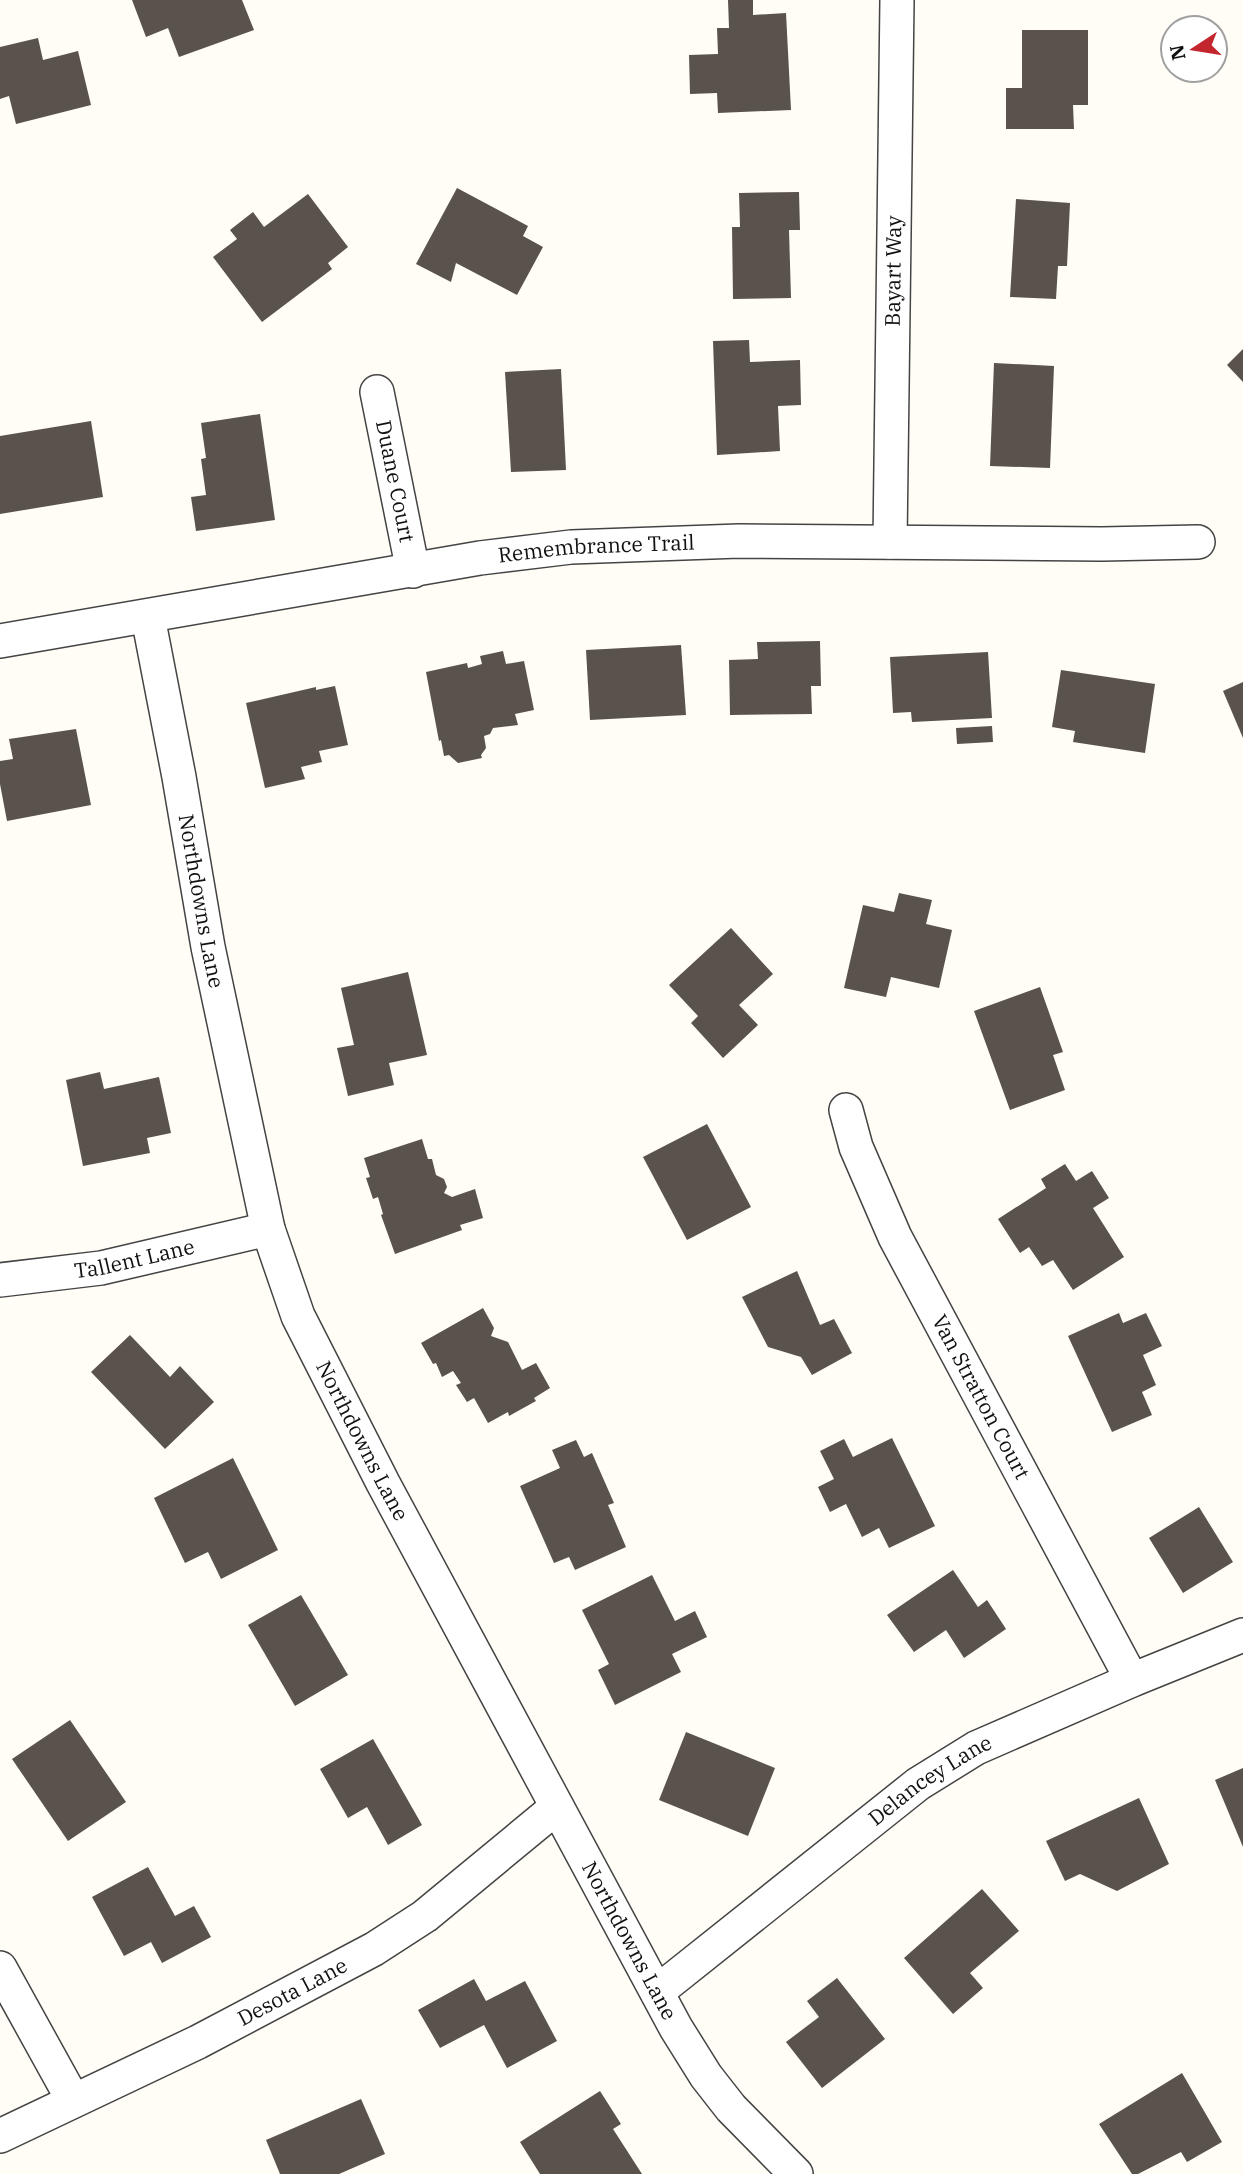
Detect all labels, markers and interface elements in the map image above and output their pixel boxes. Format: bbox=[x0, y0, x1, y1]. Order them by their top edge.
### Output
north arrow bbox=[1159, 14, 1229, 84]
text: N bbox=[1164, 43, 1191, 62]
street label: Bayart Way bbox=[878, 214, 907, 327]
street label: Duane Court bbox=[370, 417, 422, 545]
street label: Remembrance Trail bbox=[496, 528, 695, 569]
street label: Northdowns Lane bbox=[173, 812, 231, 990]
street label: Tallent Lane bbox=[72, 1232, 197, 1284]
street label: Van Stratton Court bbox=[926, 1309, 1037, 1484]
street label: Northdowns Lane bbox=[310, 1356, 416, 1525]
street label: Delancey Lane bbox=[862, 1728, 996, 1831]
street label: Northdowns Lane bbox=[576, 1856, 684, 2025]
street label: Desota Lane bbox=[232, 1951, 352, 2032]

